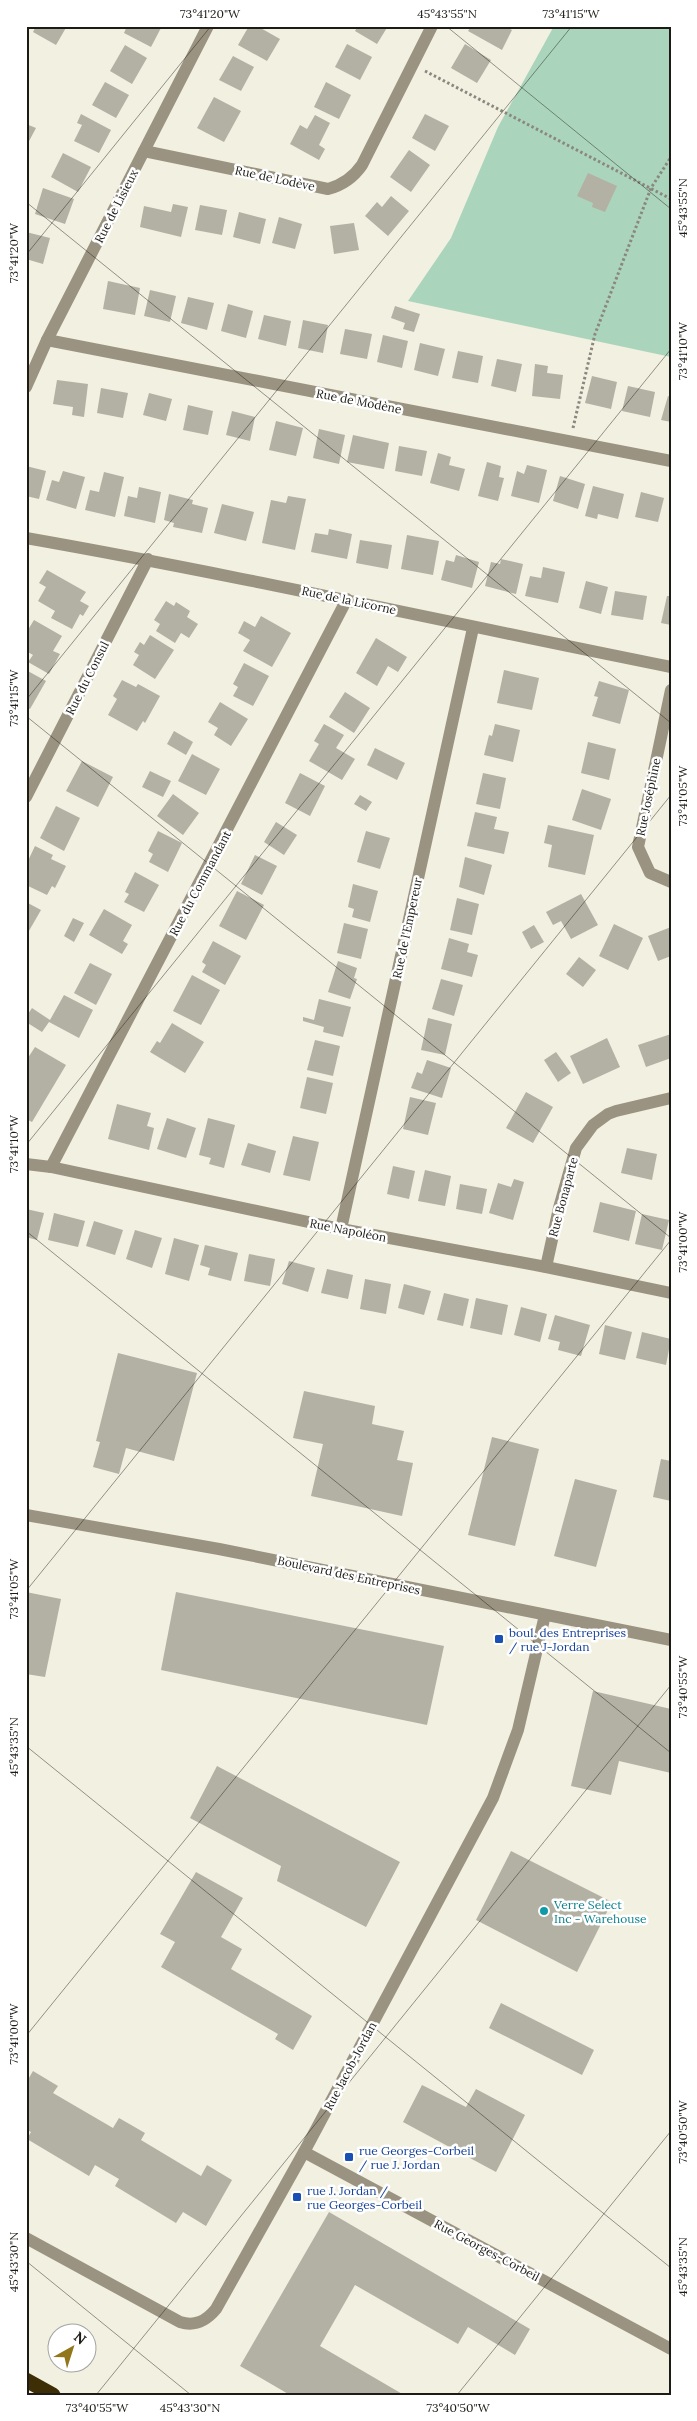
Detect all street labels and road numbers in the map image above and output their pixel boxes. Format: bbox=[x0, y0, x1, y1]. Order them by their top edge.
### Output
street label: Rue de Lodève bbox=[234, 162, 317, 194]
street label: Rue de Lisieux bbox=[91, 166, 141, 245]
street label: Rue de Modène bbox=[315, 385, 403, 417]
street label: Rue de la Licorne bbox=[300, 583, 398, 617]
street label: Rue du Consul bbox=[62, 639, 112, 717]
street label: Rue Joséphine bbox=[632, 756, 664, 837]
street label: Rue du Commandant bbox=[166, 827, 234, 938]
street label: Rue de l'Empereur bbox=[389, 875, 425, 980]
street label: Rue Bonaparte bbox=[545, 1155, 581, 1239]
street label: Rue Napoléon bbox=[308, 1215, 388, 1245]
street label: Boulevard des Entreprises bbox=[276, 1553, 422, 1598]
street label: Rue Jacob-Jordan bbox=[320, 2019, 380, 2113]
street label: Rue Georges-Corbeil bbox=[432, 2216, 542, 2284]

